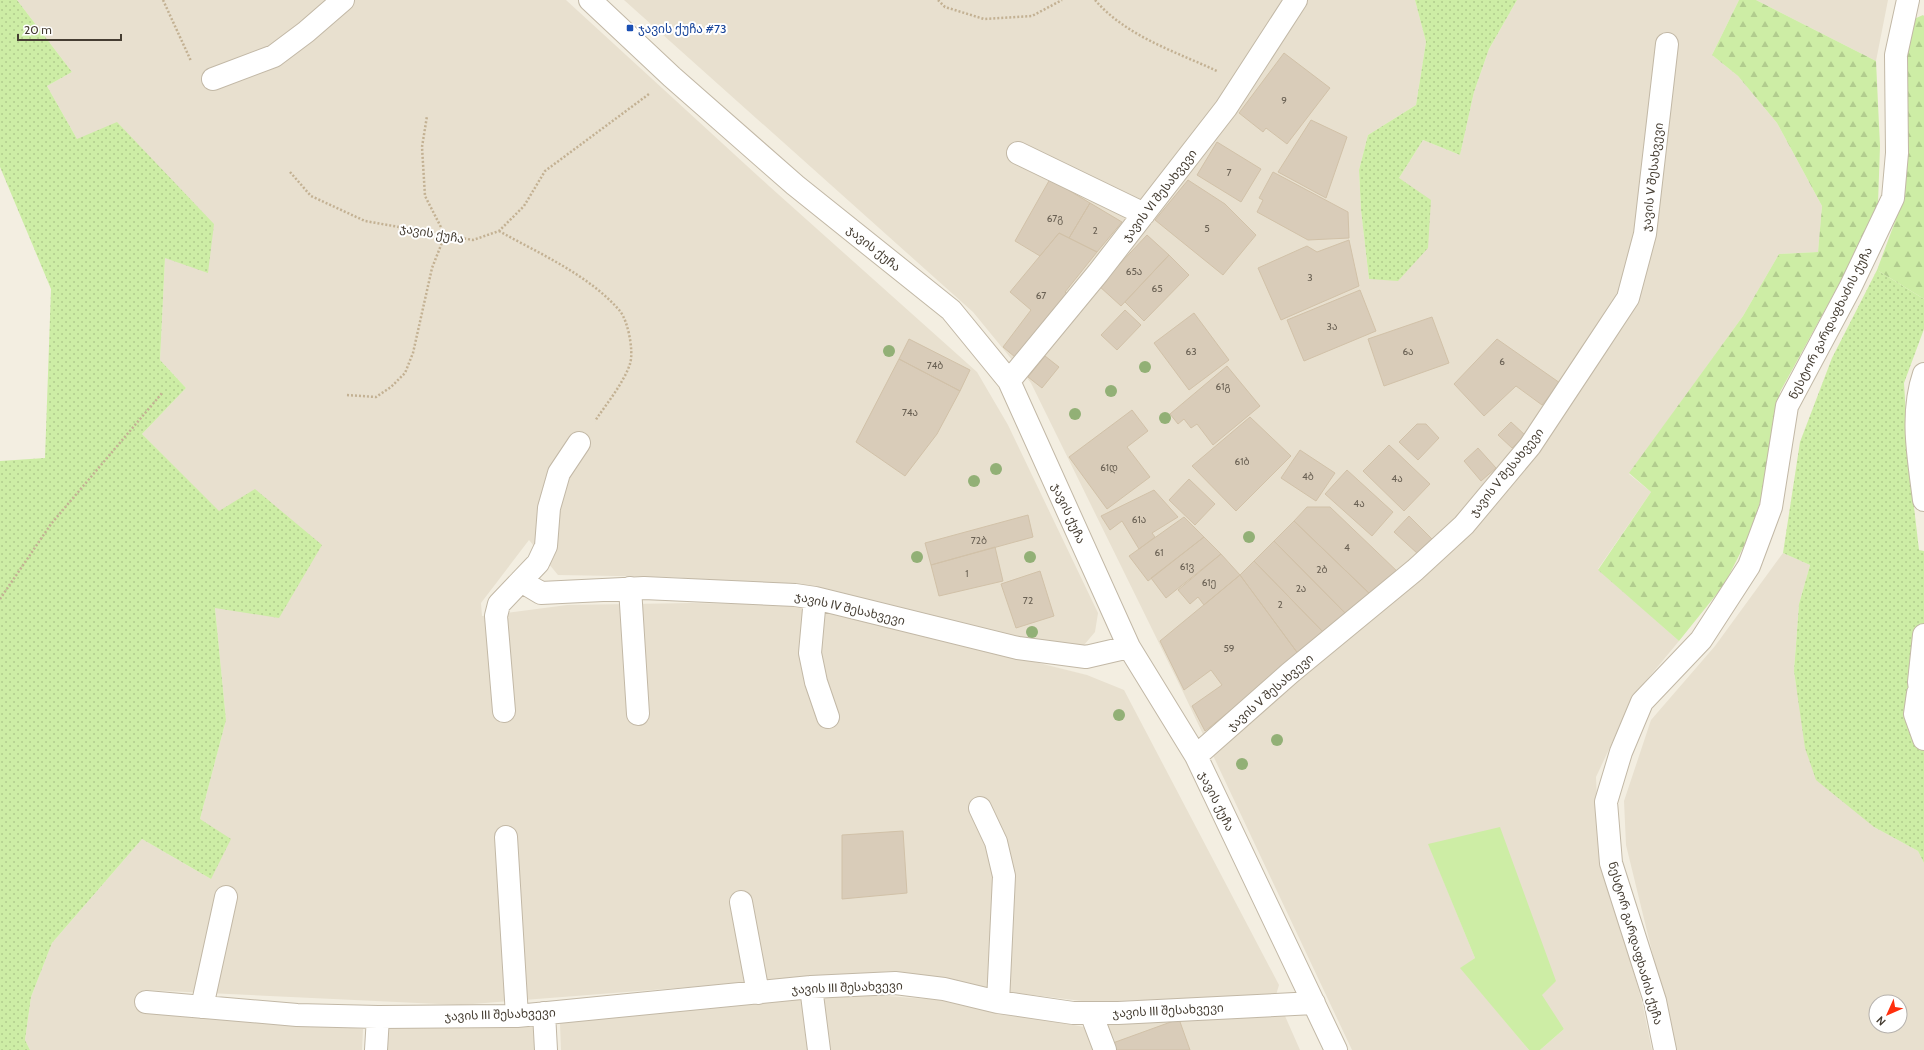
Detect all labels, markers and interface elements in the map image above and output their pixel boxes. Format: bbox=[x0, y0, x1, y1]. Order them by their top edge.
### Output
scale bar bbox=[18, 16, 121, 42]
place label: ჯავის ქუჩა #73 bbox=[638, 21, 727, 36]
text: 20 m bbox=[24, 22, 52, 37]
marker: ჯავის ქუჩა #73 bbox=[625, 23, 635, 33]
house number: 9 bbox=[1281, 94, 1287, 107]
street label: ჯავის V შესახვევი bbox=[1638, 122, 1666, 232]
street label: ჯავის VI შესახვევი bbox=[1118, 146, 1200, 244]
house number: 7 bbox=[1226, 166, 1232, 179]
house number: 67გ bbox=[1047, 212, 1063, 225]
street label: ჯავის ქუჩა bbox=[399, 220, 465, 246]
street label: ჯავის ქუჩა bbox=[844, 222, 904, 274]
house number: 5 bbox=[1204, 222, 1210, 235]
house number: 2 bbox=[1092, 224, 1098, 237]
street label: ნესტორ გარდაფხაძის ქუჩა bbox=[1785, 244, 1876, 402]
house number: 65ა bbox=[1126, 265, 1142, 278]
house number: 3 bbox=[1307, 271, 1313, 284]
house number: 65 bbox=[1151, 282, 1163, 295]
house number: 67 bbox=[1036, 289, 1046, 302]
house number: 3ა bbox=[1327, 320, 1337, 333]
house number: 63 bbox=[1185, 345, 1197, 358]
house number: 6ა bbox=[1402, 345, 1414, 358]
house number: 6 bbox=[1499, 355, 1505, 368]
house number: 74ბ bbox=[927, 359, 943, 372]
house number: 61გ bbox=[1216, 380, 1230, 393]
house number: 74ა bbox=[902, 406, 918, 419]
street label: ჯავის V შესახვევი bbox=[1466, 425, 1546, 519]
house number: 61ბ bbox=[1235, 455, 1249, 468]
house number: 61დ bbox=[1100, 461, 1118, 474]
house number: 4ბ bbox=[1302, 470, 1314, 483]
house number: 4ა bbox=[1391, 472, 1403, 485]
street label: ჯავის ქუჩა bbox=[1049, 480, 1089, 546]
house number: 4ა bbox=[1353, 497, 1365, 510]
house number: 61ა bbox=[1132, 513, 1146, 526]
house number: 72ბ bbox=[971, 534, 987, 547]
house number: 4 bbox=[1344, 541, 1350, 554]
house number: 61 bbox=[1155, 546, 1163, 559]
house number: 61ვ bbox=[1180, 560, 1195, 573]
house number: 2ბ bbox=[1316, 563, 1328, 576]
house number: 1 bbox=[965, 567, 969, 580]
house number: 61ე bbox=[1202, 576, 1216, 589]
house number: 2ა bbox=[1296, 582, 1306, 595]
street label: ჯავის IV შესახვევი bbox=[793, 588, 907, 628]
house number: 72 bbox=[1023, 594, 1033, 607]
house number: 2 bbox=[1277, 598, 1283, 611]
house number: 59 bbox=[1223, 642, 1235, 655]
street label: ჯავის V შესახვევი bbox=[1224, 650, 1316, 734]
street label: ჯავის ქუჩა bbox=[1196, 769, 1238, 833]
street label: ნესტორ გარდაფხაძის ქუჩა bbox=[1605, 860, 1667, 1027]
street label: ჯავის III შესახვევი bbox=[791, 978, 903, 996]
north arrow bbox=[1868, 994, 1908, 1034]
street label: ჯავის III შესახვევი bbox=[1112, 1000, 1224, 1020]
street label: ჯავის III შესახვევი bbox=[444, 1005, 556, 1023]
text: N bbox=[1873, 1013, 1889, 1029]

